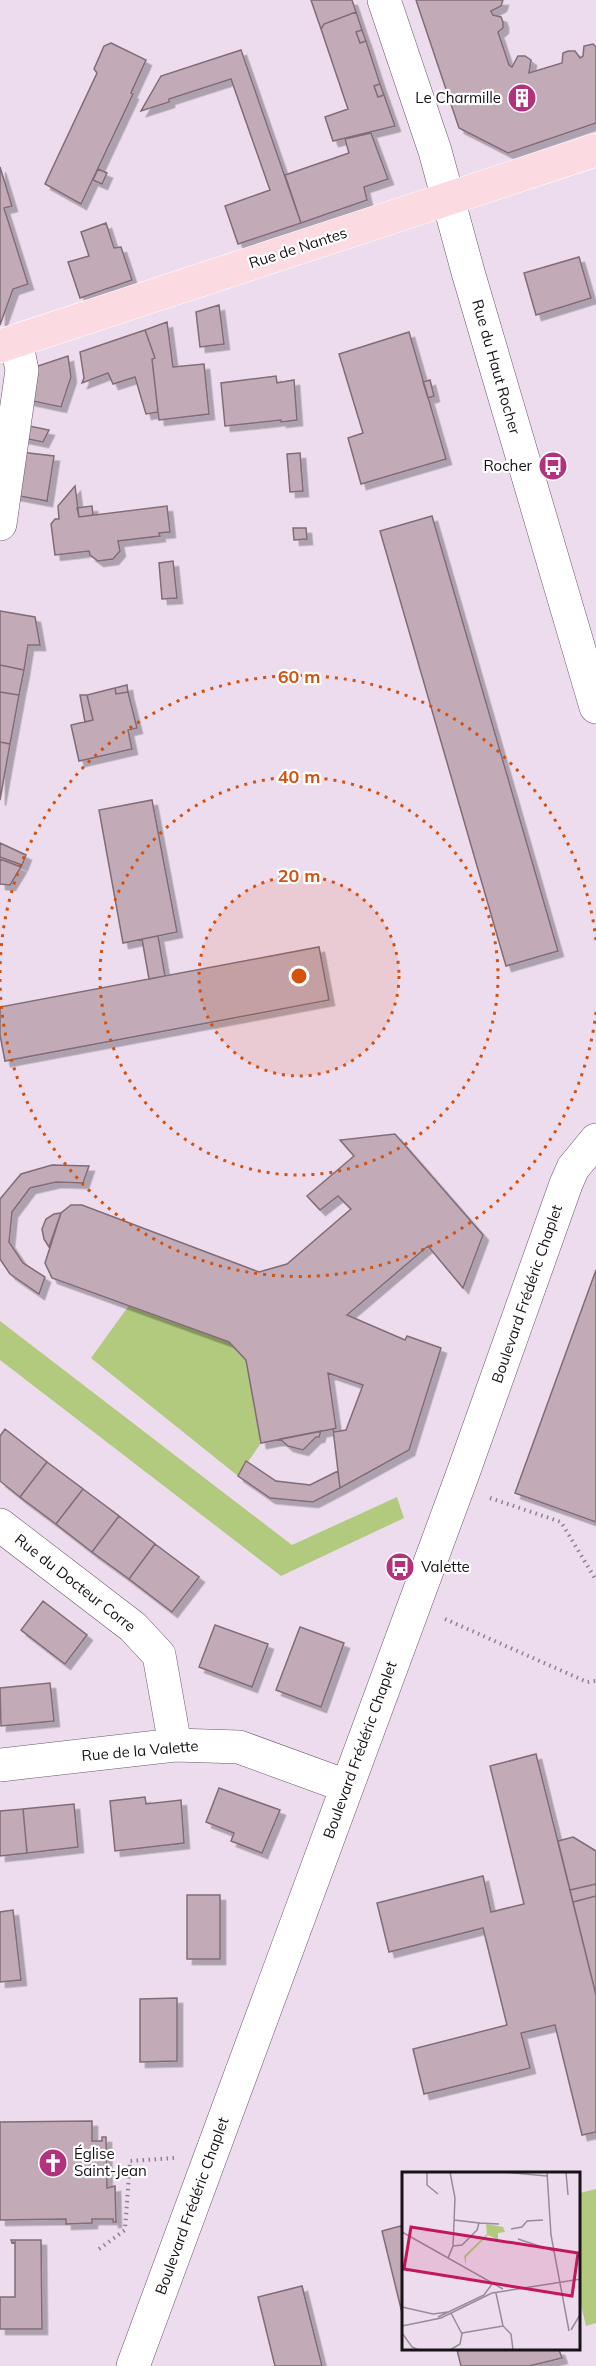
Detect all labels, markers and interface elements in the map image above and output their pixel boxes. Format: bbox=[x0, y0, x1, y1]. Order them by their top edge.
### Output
building icon: Le Charmille bbox=[506, 82, 538, 114]
place label: Le Charmille bbox=[415, 88, 501, 107]
street label: Rue de Nantes bbox=[246, 223, 349, 272]
street label: Rue du Haut Rocher bbox=[468, 297, 525, 437]
bus stop icon: Rocher bbox=[537, 450, 569, 482]
place label: Rocher bbox=[483, 456, 533, 475]
text: 60 m bbox=[278, 665, 320, 688]
text: 40 m bbox=[278, 765, 320, 788]
text: 20 m bbox=[278, 864, 320, 887]
centre of rings bbox=[289, 966, 309, 986]
street label: Boulevard Frédéric Chaplet bbox=[487, 1202, 566, 1386]
street label: Rue du Docteur Corre bbox=[11, 1529, 140, 1636]
bus stop icon: Valette bbox=[384, 1551, 416, 1583]
place label: Valette bbox=[421, 1557, 470, 1576]
street label: Boulevard Frédéric Chaplet bbox=[319, 1658, 401, 1841]
street label: Rue de la Valette bbox=[81, 1736, 199, 1765]
street label: Boulevard Frédéric Chaplet bbox=[151, 2114, 233, 2297]
place label: Église Saint-Jean bbox=[74, 2144, 147, 2180]
church icon: Église Saint-Jean bbox=[37, 2147, 69, 2179]
inset map bbox=[402, 2172, 581, 2351]

